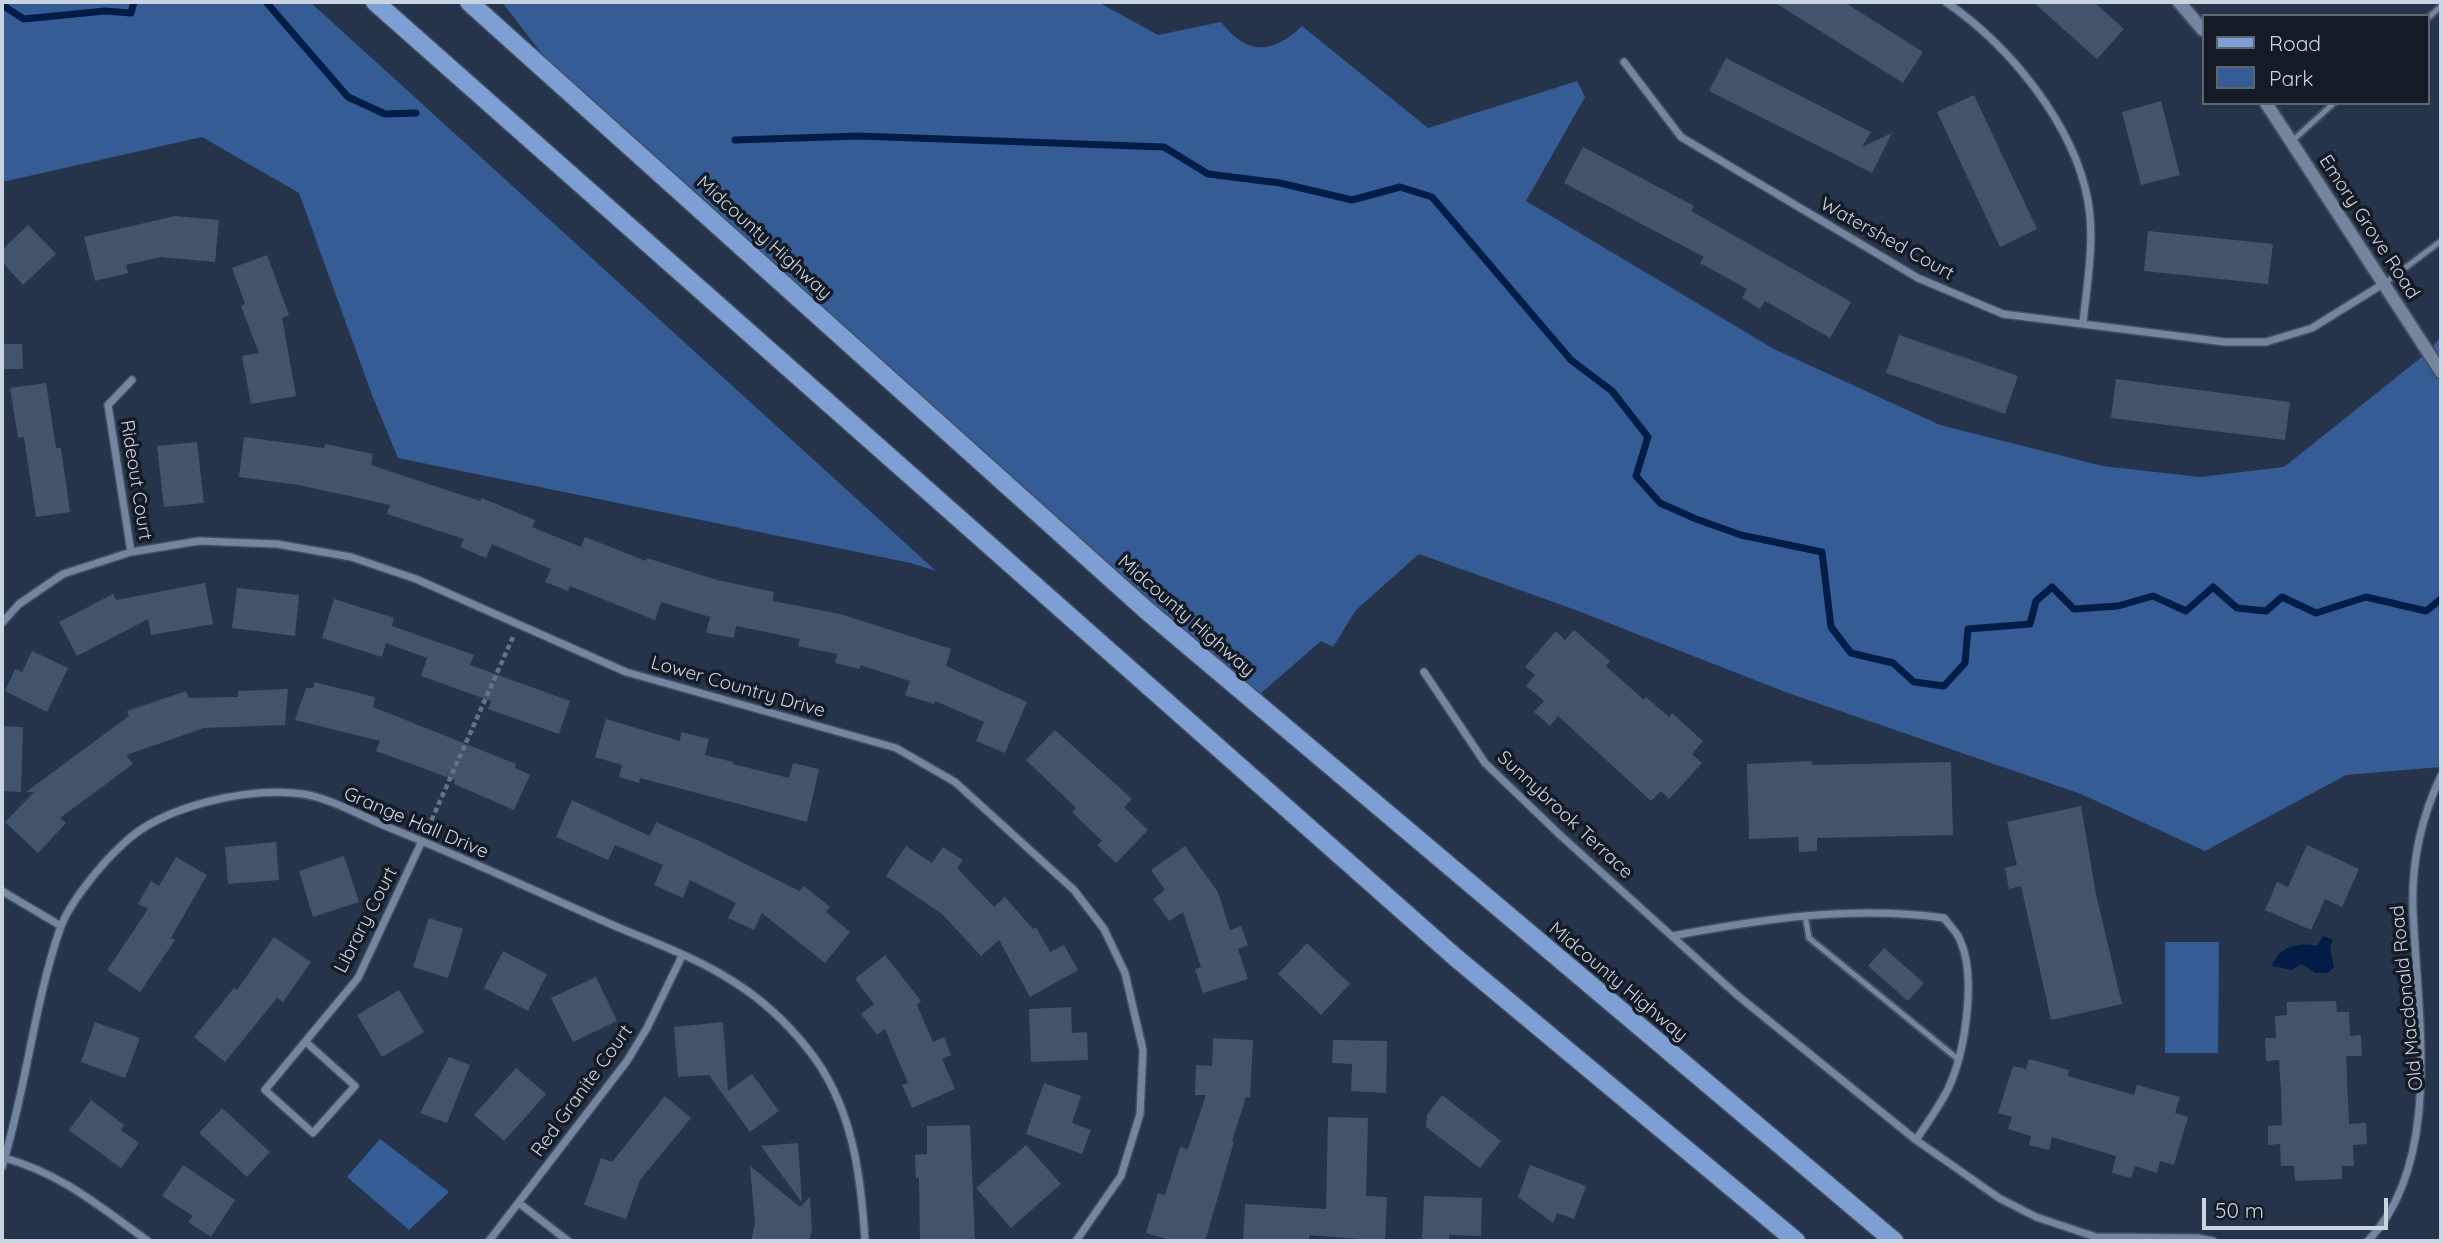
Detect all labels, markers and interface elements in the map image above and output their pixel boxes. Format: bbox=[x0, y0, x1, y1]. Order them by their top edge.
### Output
legend bbox=[2202, 14, 2429, 105]
text: Road bbox=[2269, 30, 2321, 56]
text: Park bbox=[2269, 65, 2313, 91]
street label: Emory Grove Road bbox=[2314, 151, 2424, 303]
street label: Midcounty Highway bbox=[692, 171, 836, 305]
street label: Watershed Court bbox=[1816, 193, 1958, 285]
street label: Rideout Court bbox=[115, 418, 157, 542]
street label: Midcounty Highway bbox=[1113, 550, 1259, 682]
street label: Lower Country Drive bbox=[648, 651, 828, 723]
street label: Sunnybrook Terrace bbox=[1492, 746, 1638, 884]
street label: Grange Hall Drive bbox=[340, 782, 492, 864]
street label: Library Court bbox=[330, 863, 402, 977]
street label: Old Macdonald Road bbox=[2386, 904, 2428, 1092]
street label: Midcounty Highway bbox=[1544, 917, 1692, 1047]
street label: Red Granite Court bbox=[526, 1021, 638, 1161]
scale bar bbox=[2205, 1184, 2390, 1228]
text: 50 m bbox=[2215, 1197, 2264, 1223]

